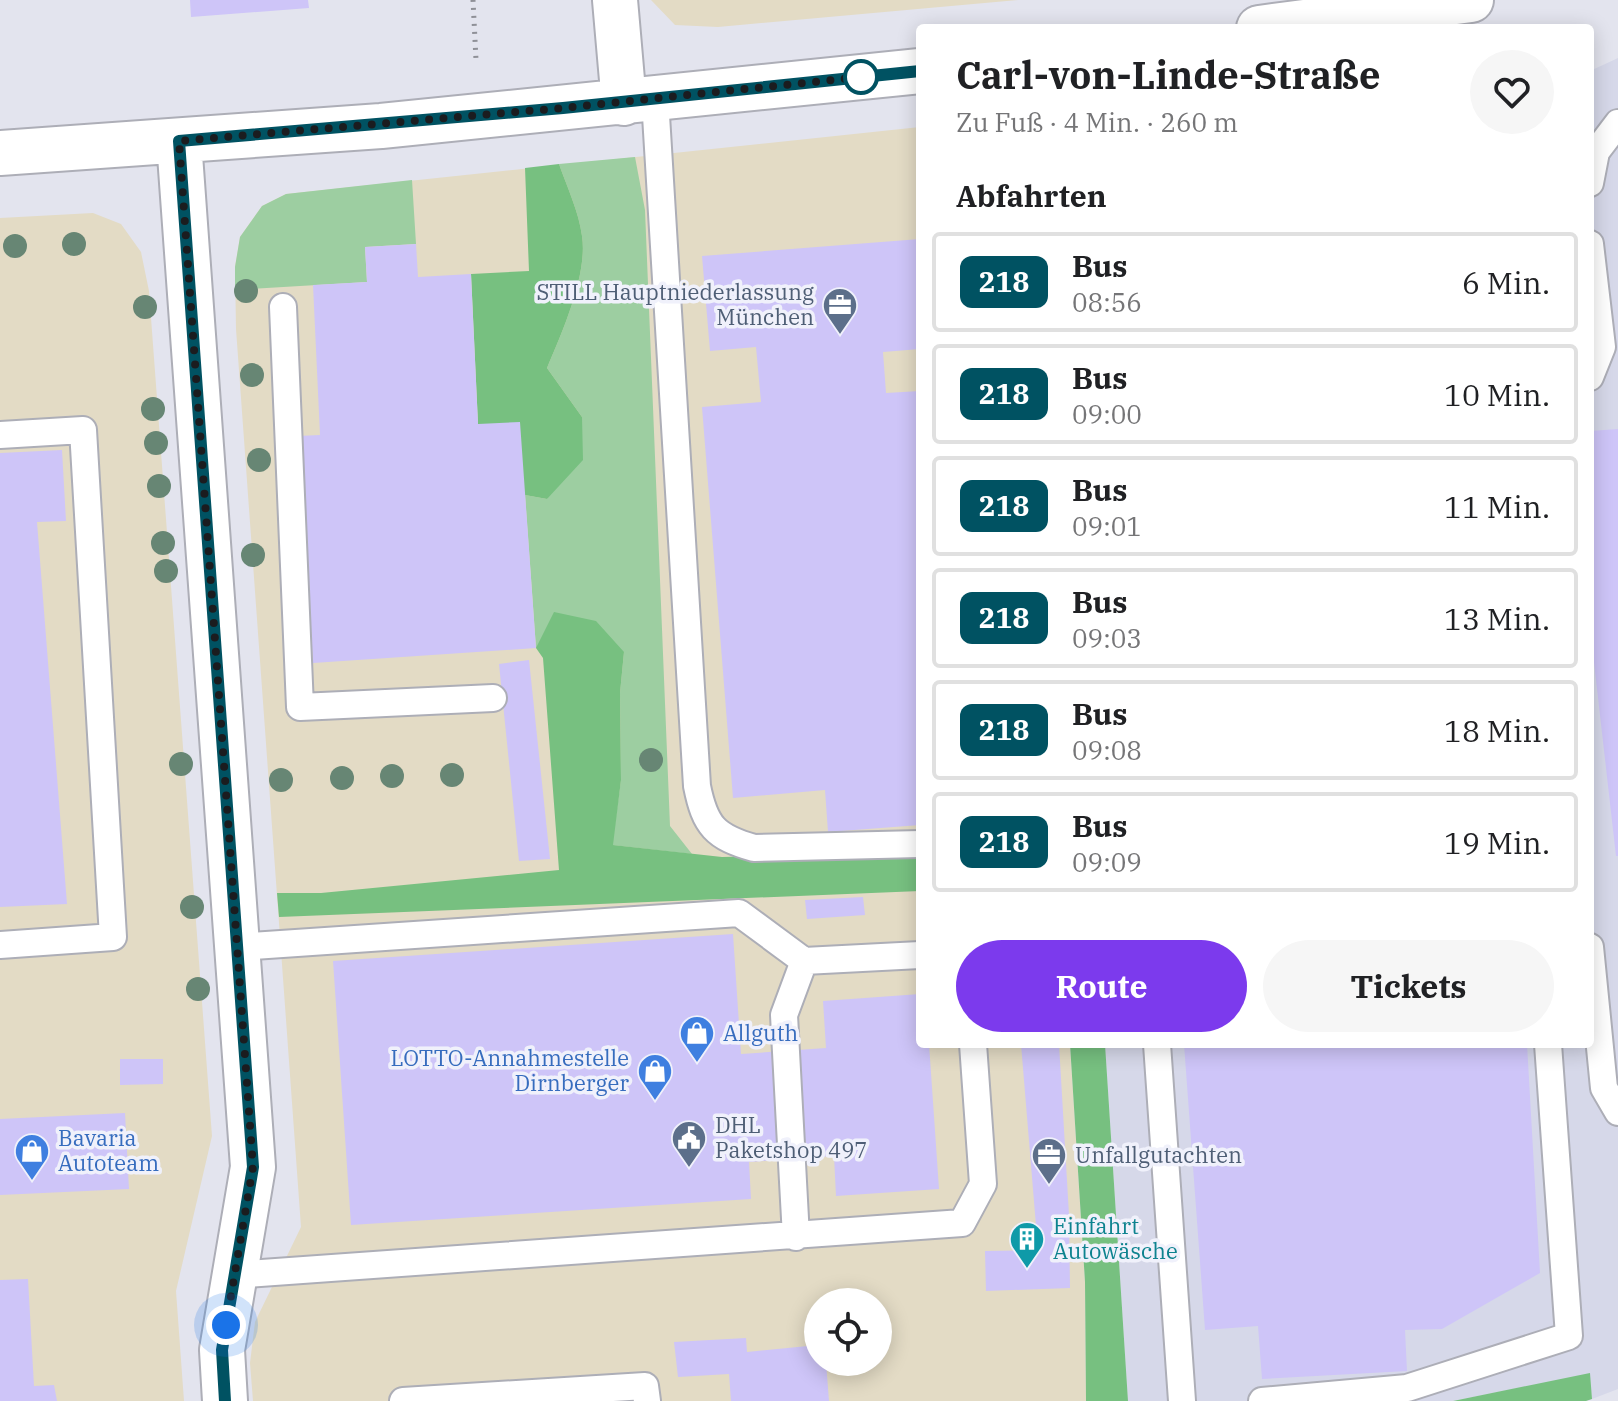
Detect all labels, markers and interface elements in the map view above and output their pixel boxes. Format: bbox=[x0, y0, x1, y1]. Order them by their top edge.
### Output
text: Carl-von-Linde-Straße bbox=[956, 50, 1380, 99]
button: heart bbox=[1470, 50, 1554, 134]
unlabelled marker bbox=[844, 60, 878, 94]
text: Zu Fuß · 4 Min. · 260 m bbox=[956, 105, 1238, 139]
text: Abfahrten bbox=[956, 176, 1107, 215]
text: Bus bbox=[1072, 246, 1127, 285]
text: 218 bbox=[979, 263, 1029, 300]
text: 6 Min. bbox=[1462, 263, 1550, 302]
place label: STILL Hauptniederlassung München bbox=[537, 277, 814, 331]
text: 08:56 bbox=[1072, 285, 1142, 319]
office icon: STILL Hauptniederlassung München bbox=[821, 286, 859, 336]
text: Bus bbox=[1072, 358, 1127, 397]
text: 218 bbox=[979, 375, 1029, 412]
text: 10 Min. bbox=[1444, 375, 1550, 414]
text: 09:00 bbox=[1072, 397, 1142, 431]
text: Bus bbox=[1072, 470, 1127, 509]
text: 218 bbox=[979, 487, 1029, 524]
text: 11 Min. bbox=[1444, 487, 1550, 526]
text: 09:01 bbox=[1072, 509, 1142, 543]
text: Bus bbox=[1072, 582, 1127, 621]
text: 218 bbox=[979, 599, 1029, 636]
text: 13 Min. bbox=[1444, 599, 1550, 638]
text: 09:03 bbox=[1072, 621, 1142, 655]
text: Bus bbox=[1072, 694, 1127, 733]
text: 218 bbox=[979, 711, 1029, 748]
text: 18 Min. bbox=[1444, 711, 1550, 750]
text: 09:08 bbox=[1072, 733, 1142, 767]
text: Bus bbox=[1072, 806, 1127, 845]
text: 218 bbox=[979, 823, 1029, 860]
text: 19 Min. bbox=[1444, 823, 1550, 862]
text: 09:09 bbox=[1072, 845, 1142, 879]
button: Route bbox=[956, 940, 1247, 1032]
button: Tickets bbox=[1263, 940, 1554, 1032]
shop icon: Allguth bbox=[678, 1014, 716, 1064]
place label: Allguth bbox=[723, 1018, 798, 1047]
place label: LOTTO-Annahmestelle Dirnberger bbox=[391, 1043, 629, 1097]
shop icon: LOTTO-Annahmestelle Dirnberger bbox=[636, 1052, 674, 1102]
place label: DHL Paketshop 497 bbox=[715, 1110, 868, 1164]
public building icon: DHL Paketshop 497 bbox=[670, 1119, 708, 1169]
place label: Bavaria Autoteam bbox=[58, 1123, 159, 1177]
shop icon: Bavaria Autoteam bbox=[13, 1132, 51, 1182]
office icon: Unfallgutachten bbox=[1030, 1136, 1068, 1186]
place label: Unfallgutachten bbox=[1075, 1140, 1242, 1169]
place label: Einfahrt Autowäsche bbox=[1053, 1211, 1178, 1265]
building icon: Einfahrt Autowäsche bbox=[1008, 1220, 1046, 1270]
map controls bbox=[804, 1288, 892, 1376]
button: locate bbox=[804, 1288, 892, 1376]
your location bbox=[206, 1305, 246, 1345]

